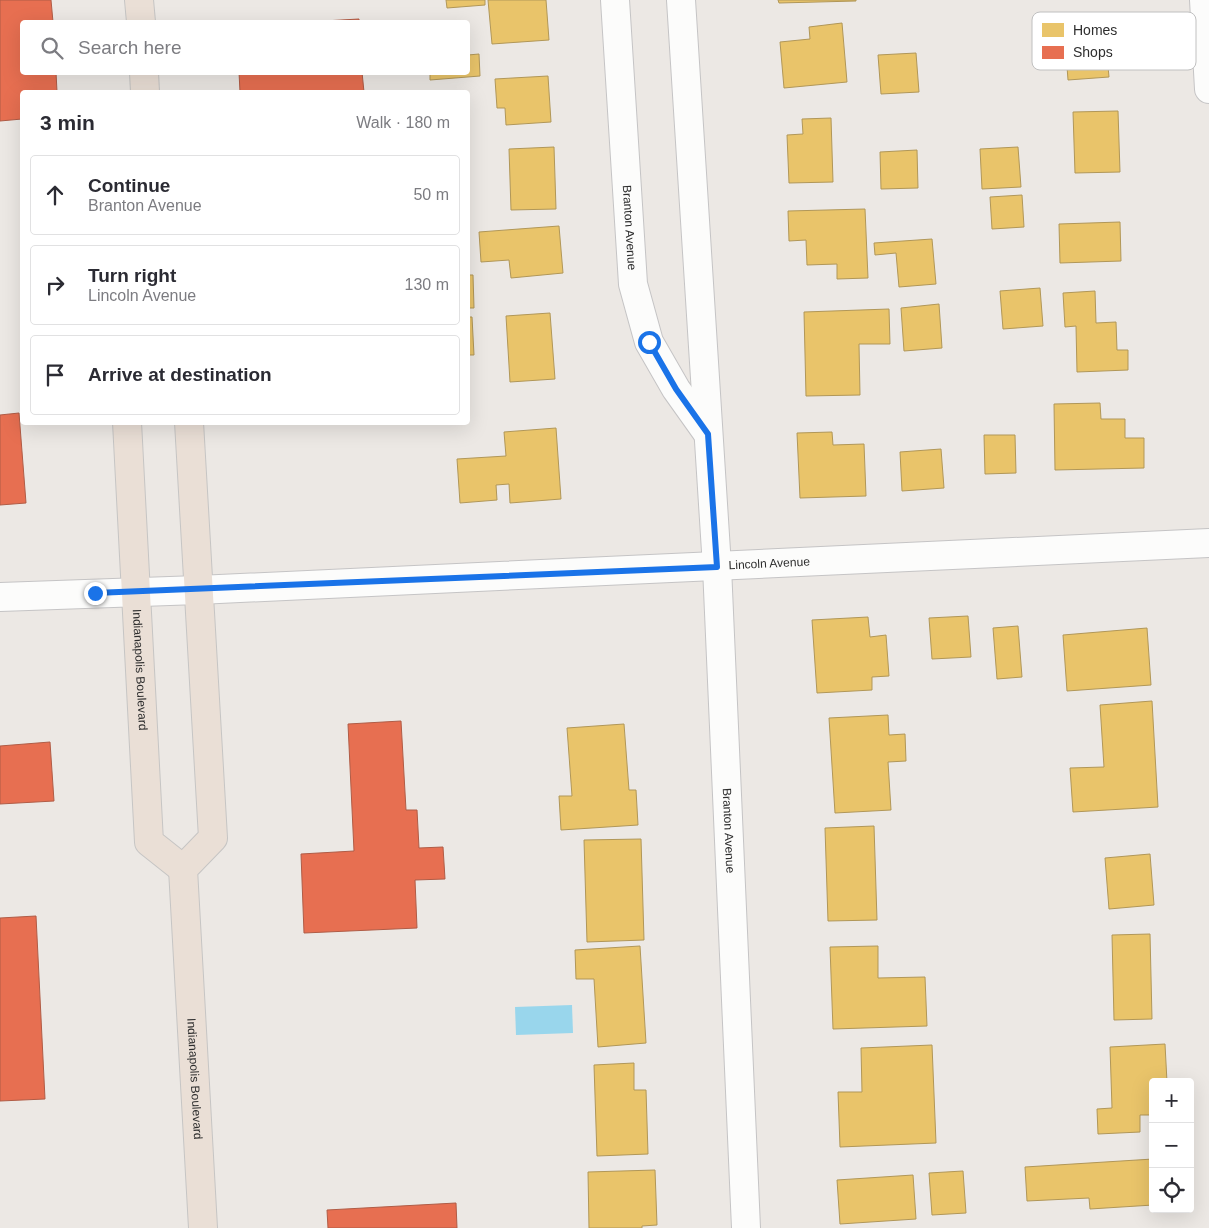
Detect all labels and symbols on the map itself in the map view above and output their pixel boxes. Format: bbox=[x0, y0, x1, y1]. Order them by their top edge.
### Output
legend bbox=[1032, 12, 1196, 70]
text: Homes bbox=[1073, 22, 1117, 38]
text: Shops bbox=[1073, 44, 1113, 60]
street label: Branton Avenue bbox=[620, 185, 639, 271]
route start bbox=[638, 331, 661, 354]
street label: Lincoln Avenue bbox=[728, 555, 811, 572]
route end bbox=[84, 582, 107, 605]
street label: Indianapolis Boulevard bbox=[130, 609, 150, 731]
street label: Branton Avenue bbox=[720, 788, 737, 874]
street label: Indianapolis Boulevard bbox=[184, 1018, 205, 1140]

